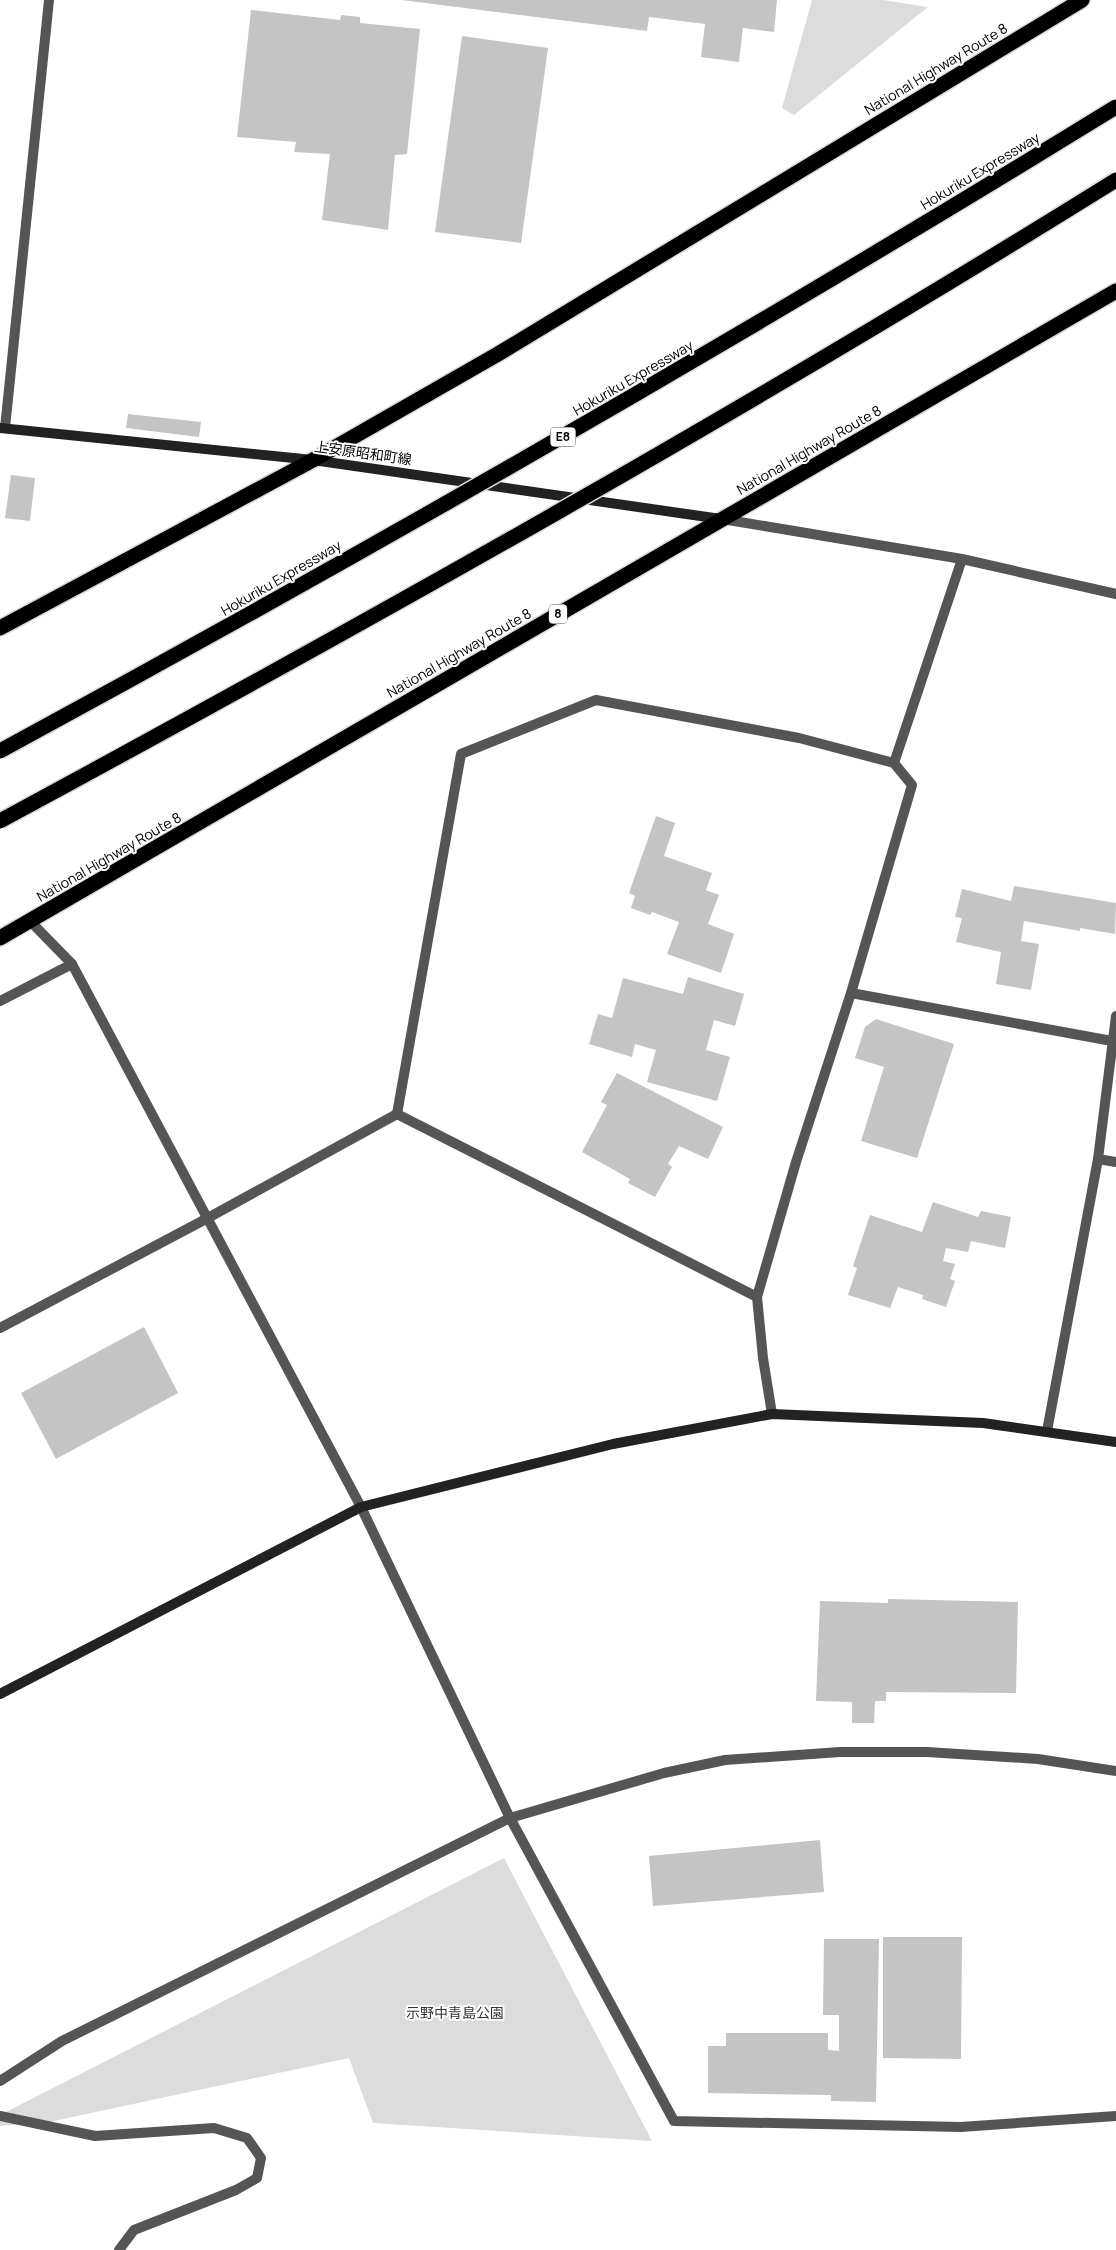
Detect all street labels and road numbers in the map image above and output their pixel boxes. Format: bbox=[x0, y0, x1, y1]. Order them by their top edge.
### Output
street label: National Highway Route 8 bbox=[861, 18, 1011, 119]
street label: Hokuriku Expressway bbox=[917, 127, 1043, 214]
street label: Hokuriku Expressway bbox=[569, 335, 697, 420]
street label: National Highway Route 8 bbox=[733, 400, 884, 499]
road number: E8 bbox=[550, 428, 576, 447]
street label: 上安原昭和町線 bbox=[313, 436, 413, 469]
street label: Hokuriku Expressway bbox=[217, 535, 345, 620]
street label: National Highway Route 8 bbox=[383, 603, 534, 702]
road number: 8 bbox=[549, 604, 567, 624]
street label: National Highway Route 8 bbox=[33, 807, 184, 906]

